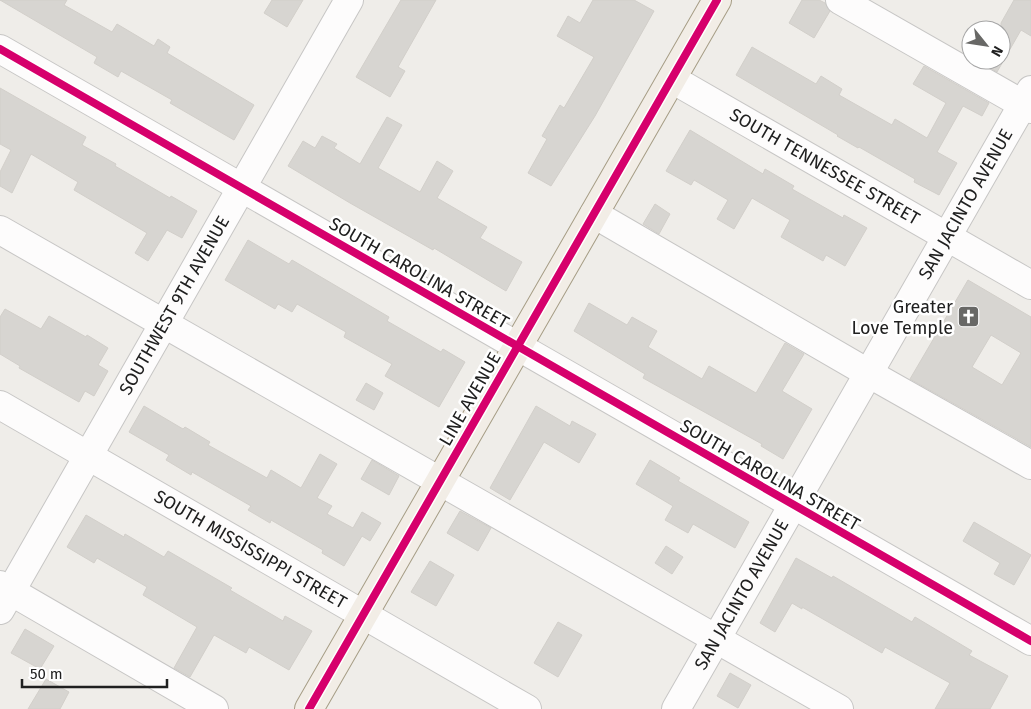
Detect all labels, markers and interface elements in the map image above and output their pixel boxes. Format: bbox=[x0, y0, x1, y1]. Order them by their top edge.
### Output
north arrow bbox=[961, 20, 1011, 70]
text: N bbox=[987, 43, 1007, 60]
street label: SOUTH TENNESSEE STREET bbox=[726, 103, 924, 230]
street label: SAN JACINTO AVENUE bbox=[914, 125, 1017, 283]
street label: SOUTHWEST 9TH AVENUE bbox=[114, 212, 234, 399]
street label: SOUTH CAROLINA STREET bbox=[325, 212, 513, 334]
place label: Greater Love Temple bbox=[851, 296, 953, 339]
church icon: Greater Love Temple bbox=[957, 305, 981, 329]
street label: LINE AVENUE bbox=[434, 348, 506, 450]
street label: SOUTH CAROLINA STREET bbox=[676, 414, 864, 536]
street label: SOUTH MISSISSIPPI STREET bbox=[150, 485, 351, 614]
street label: SAN JACINTO AVENUE bbox=[690, 515, 793, 674]
scale bar bbox=[22, 656, 168, 688]
text: 50 m bbox=[30, 665, 63, 683]

